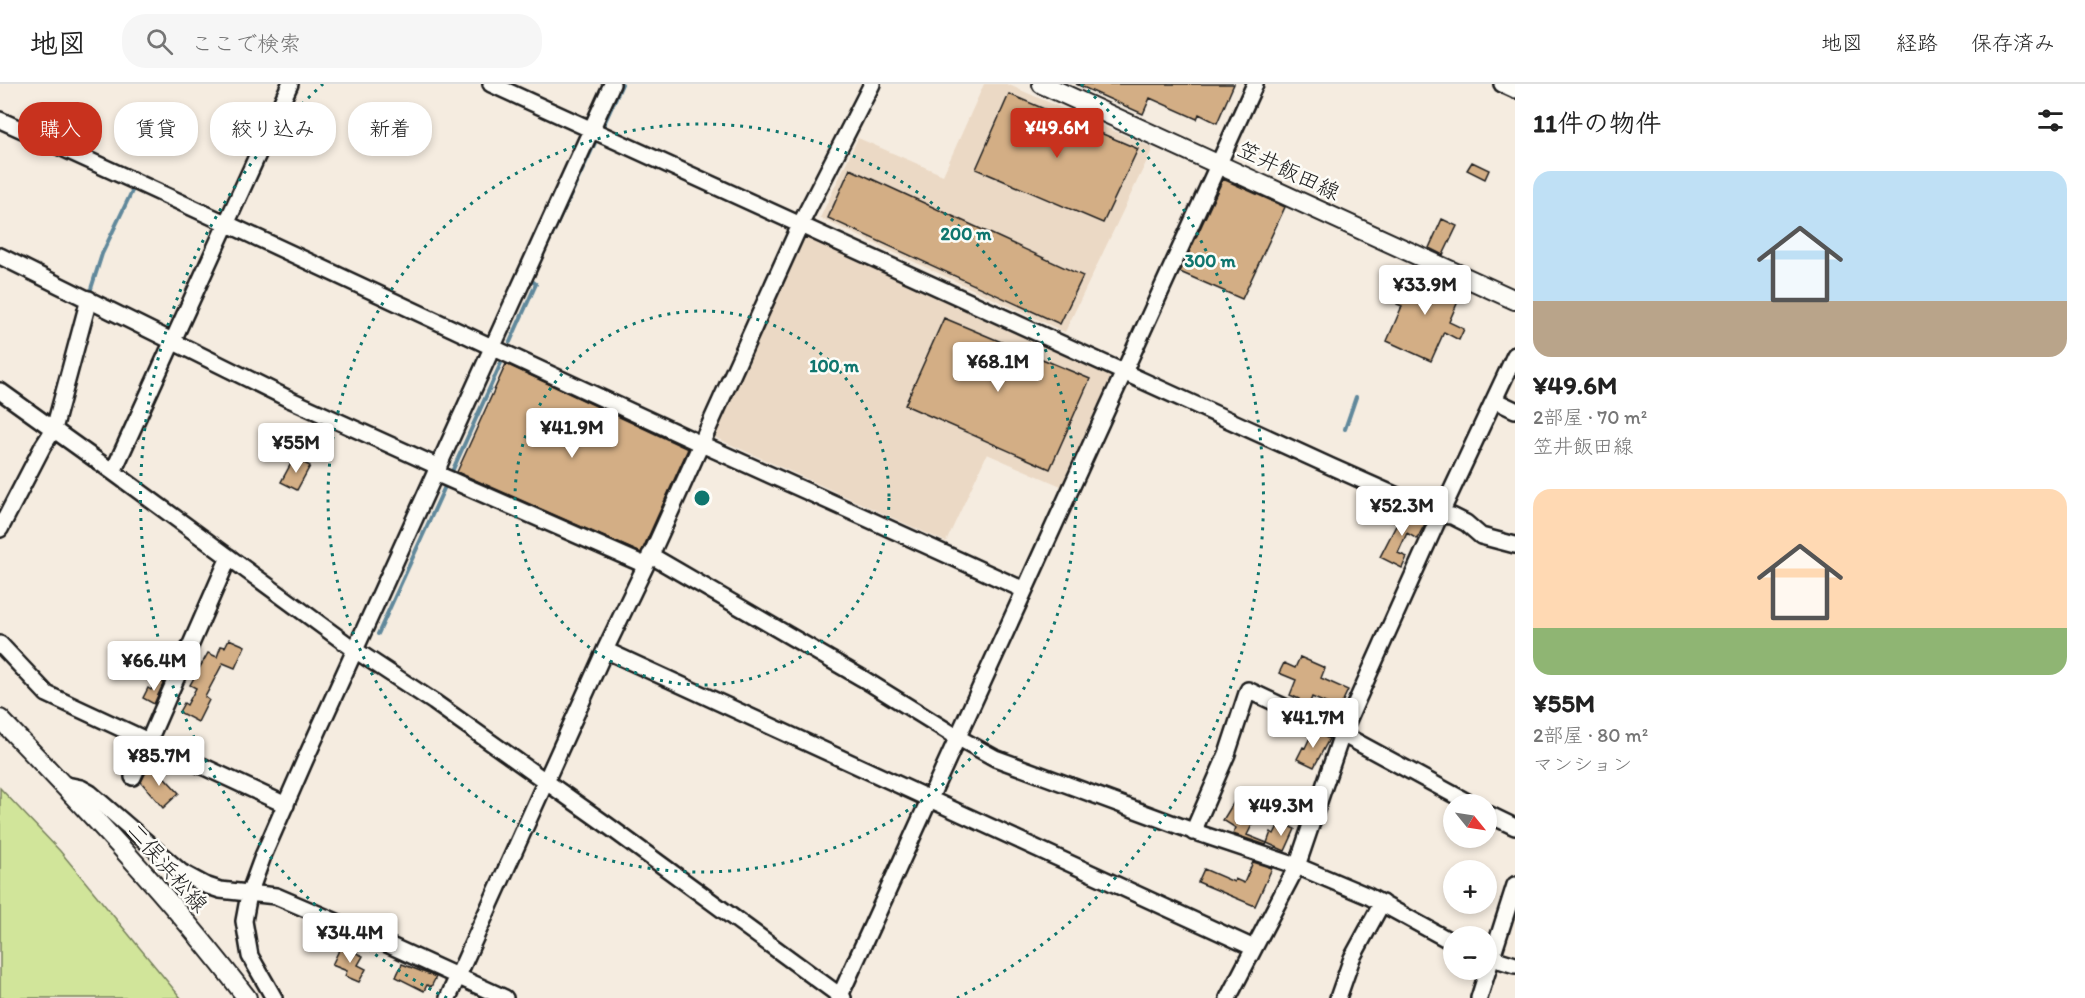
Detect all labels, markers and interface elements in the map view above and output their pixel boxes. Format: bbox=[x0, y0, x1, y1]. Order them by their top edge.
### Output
search box bbox=[122, 14, 542, 68]
icon: search bbox=[143, 25, 176, 58]
text: 地図 bbox=[30, 26, 86, 60]
text: ここで検索 bbox=[191, 30, 301, 57]
text: 地図 bbox=[1821, 30, 1863, 55]
text: 経路 bbox=[1896, 30, 1938, 55]
text: 保存済み bbox=[1971, 30, 2055, 55]
chip: 購入 bbox=[18, 102, 102, 156]
chip: 賃貸 bbox=[114, 102, 198, 156]
chip: 絞り込み bbox=[210, 102, 336, 156]
chip: 新着 bbox=[348, 102, 432, 156]
icon: filters bbox=[2034, 104, 2067, 137]
text: 11件の物件 bbox=[1533, 107, 1661, 139]
pin: ¥49.6M bbox=[1008, 108, 1106, 159]
text: ¥49.6M bbox=[1025, 115, 1089, 139]
street label: 笠井飯田線 bbox=[1233, 135, 1344, 206]
icon: home bbox=[1746, 210, 1854, 318]
text: 200 m bbox=[941, 223, 992, 245]
text: 300 m bbox=[1184, 250, 1236, 272]
pin: ¥33.9M bbox=[1376, 265, 1474, 316]
text: ¥33.9M bbox=[1393, 272, 1457, 296]
pin: ¥68.1M bbox=[949, 342, 1047, 393]
text: ¥68.1M bbox=[967, 349, 1029, 373]
text: 100 m bbox=[809, 355, 860, 377]
text: ¥49.6M bbox=[1533, 369, 1617, 401]
text: 2部屋 · 70 m² bbox=[1533, 405, 1647, 429]
pin: ¥41.9M bbox=[523, 408, 621, 459]
text: ¥41.9M bbox=[540, 415, 604, 439]
pin: ¥55M bbox=[260, 423, 332, 474]
text: ¥55M bbox=[272, 430, 320, 454]
text: 笠井飯田線 bbox=[1533, 434, 1633, 458]
pin: ¥52.3M bbox=[1353, 486, 1451, 537]
centre of rings bbox=[692, 488, 712, 508]
text: ¥52.3M bbox=[1370, 493, 1434, 517]
icon: home bbox=[1746, 528, 1854, 636]
pin: ¥66.4M bbox=[105, 641, 203, 692]
text: ¥66.4M bbox=[121, 648, 187, 672]
text: ¥55M bbox=[1533, 687, 1595, 719]
pin: ¥41.7M bbox=[1264, 698, 1362, 749]
text: ¥41.7M bbox=[1281, 705, 1345, 729]
text: 2部屋 · 80 m² bbox=[1533, 723, 1648, 747]
pin: ¥85.7M bbox=[110, 736, 208, 787]
text: ¥85.7M bbox=[127, 743, 191, 767]
text: マンション bbox=[1533, 752, 1632, 776]
pin: ¥49.3M bbox=[1232, 786, 1330, 837]
text: ¥49.3M bbox=[1248, 793, 1314, 817]
north arrow bbox=[1443, 794, 1497, 848]
map controls bbox=[1443, 794, 1497, 980]
street label: 二俣浜松線 bbox=[121, 817, 214, 918]
button: + bbox=[1443, 860, 1497, 914]
pin: ¥34.4M bbox=[301, 913, 399, 964]
text: ¥34.4M bbox=[317, 920, 383, 944]
button: − bbox=[1443, 926, 1497, 980]

